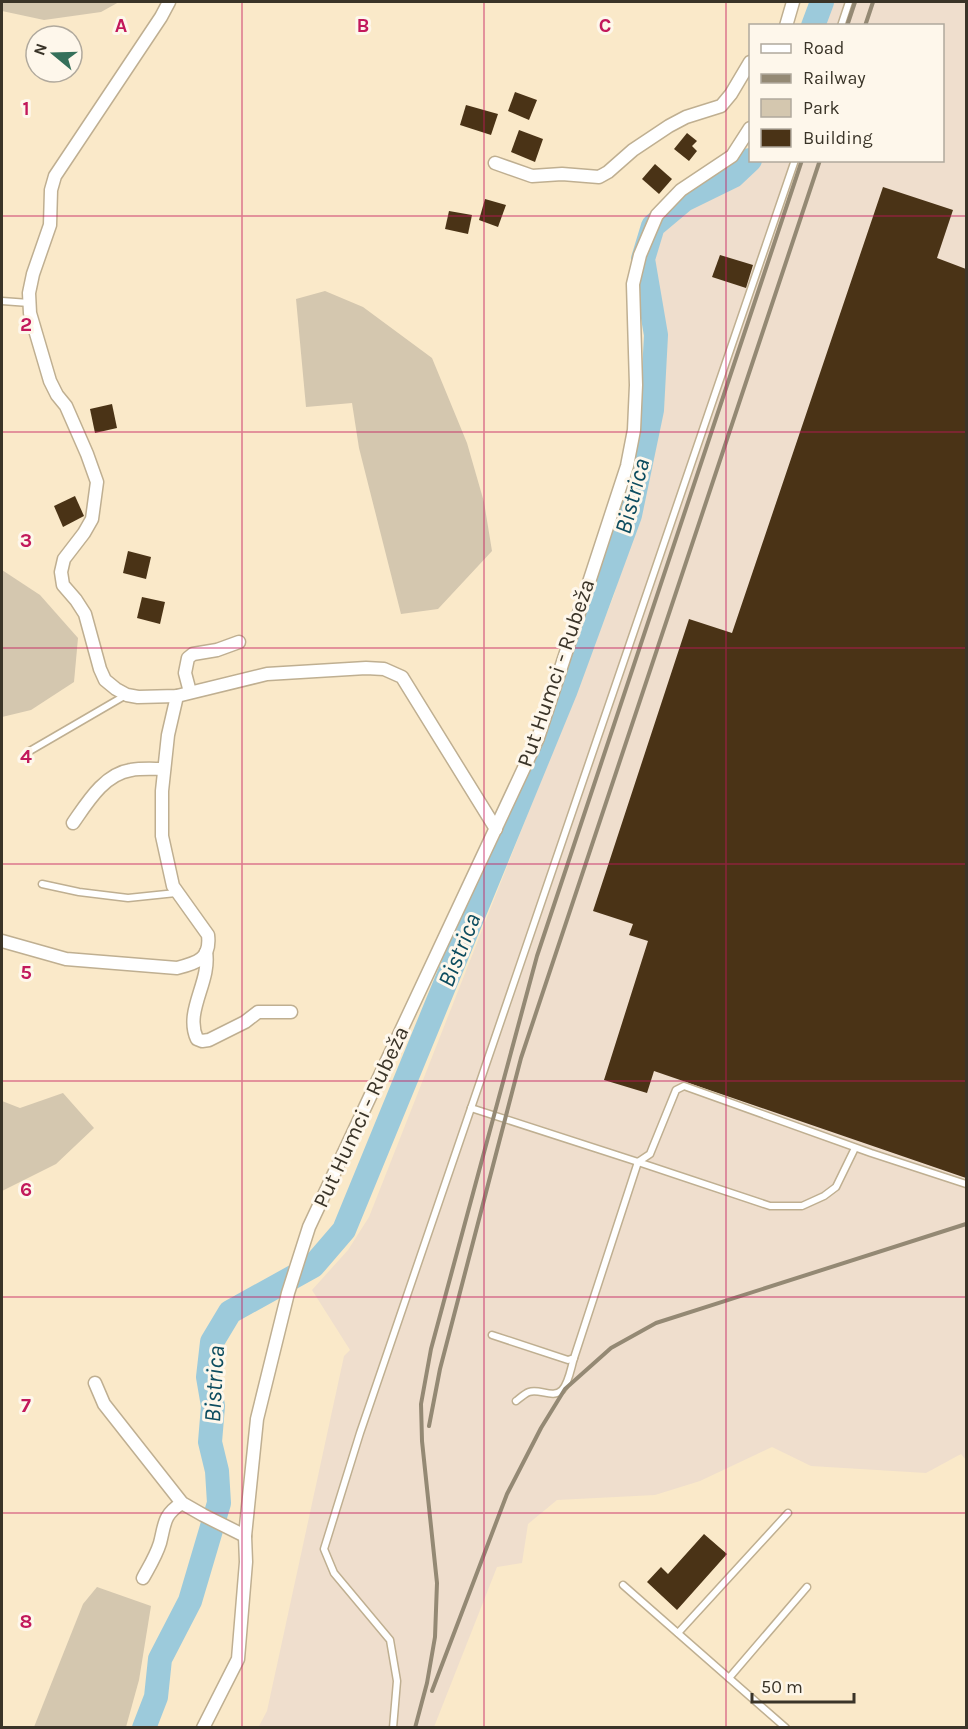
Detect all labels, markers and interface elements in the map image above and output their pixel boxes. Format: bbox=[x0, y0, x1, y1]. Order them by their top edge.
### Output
text: A bbox=[115, 14, 128, 37]
text: B bbox=[357, 14, 369, 37]
text: C bbox=[599, 14, 611, 37]
north arrow bbox=[24, 24, 84, 84]
legend bbox=[749, 24, 944, 162]
text: Road bbox=[803, 37, 844, 59]
text: N bbox=[29, 41, 51, 58]
text: Railway bbox=[803, 67, 866, 89]
text: 1 bbox=[22, 97, 30, 120]
text: Park bbox=[803, 97, 840, 119]
text: Building bbox=[803, 127, 873, 149]
text: 2 bbox=[20, 313, 32, 336]
water label: Bistrica bbox=[608, 455, 656, 537]
text: 3 bbox=[20, 529, 32, 552]
street label: Put Humci - Rubeža bbox=[512, 575, 600, 771]
text: 4 bbox=[20, 745, 32, 768]
water label: Bistrica bbox=[432, 909, 486, 991]
text: 5 bbox=[20, 961, 32, 984]
street label: Put Humci - Rubeža bbox=[308, 1022, 414, 1212]
text: 6 bbox=[20, 1178, 32, 1201]
water label: Bistrica bbox=[198, 1345, 230, 1423]
text: 7 bbox=[21, 1394, 31, 1417]
text: 8 bbox=[20, 1610, 32, 1633]
scale bar bbox=[752, 1666, 854, 1704]
text: 50 m bbox=[761, 1676, 803, 1698]

